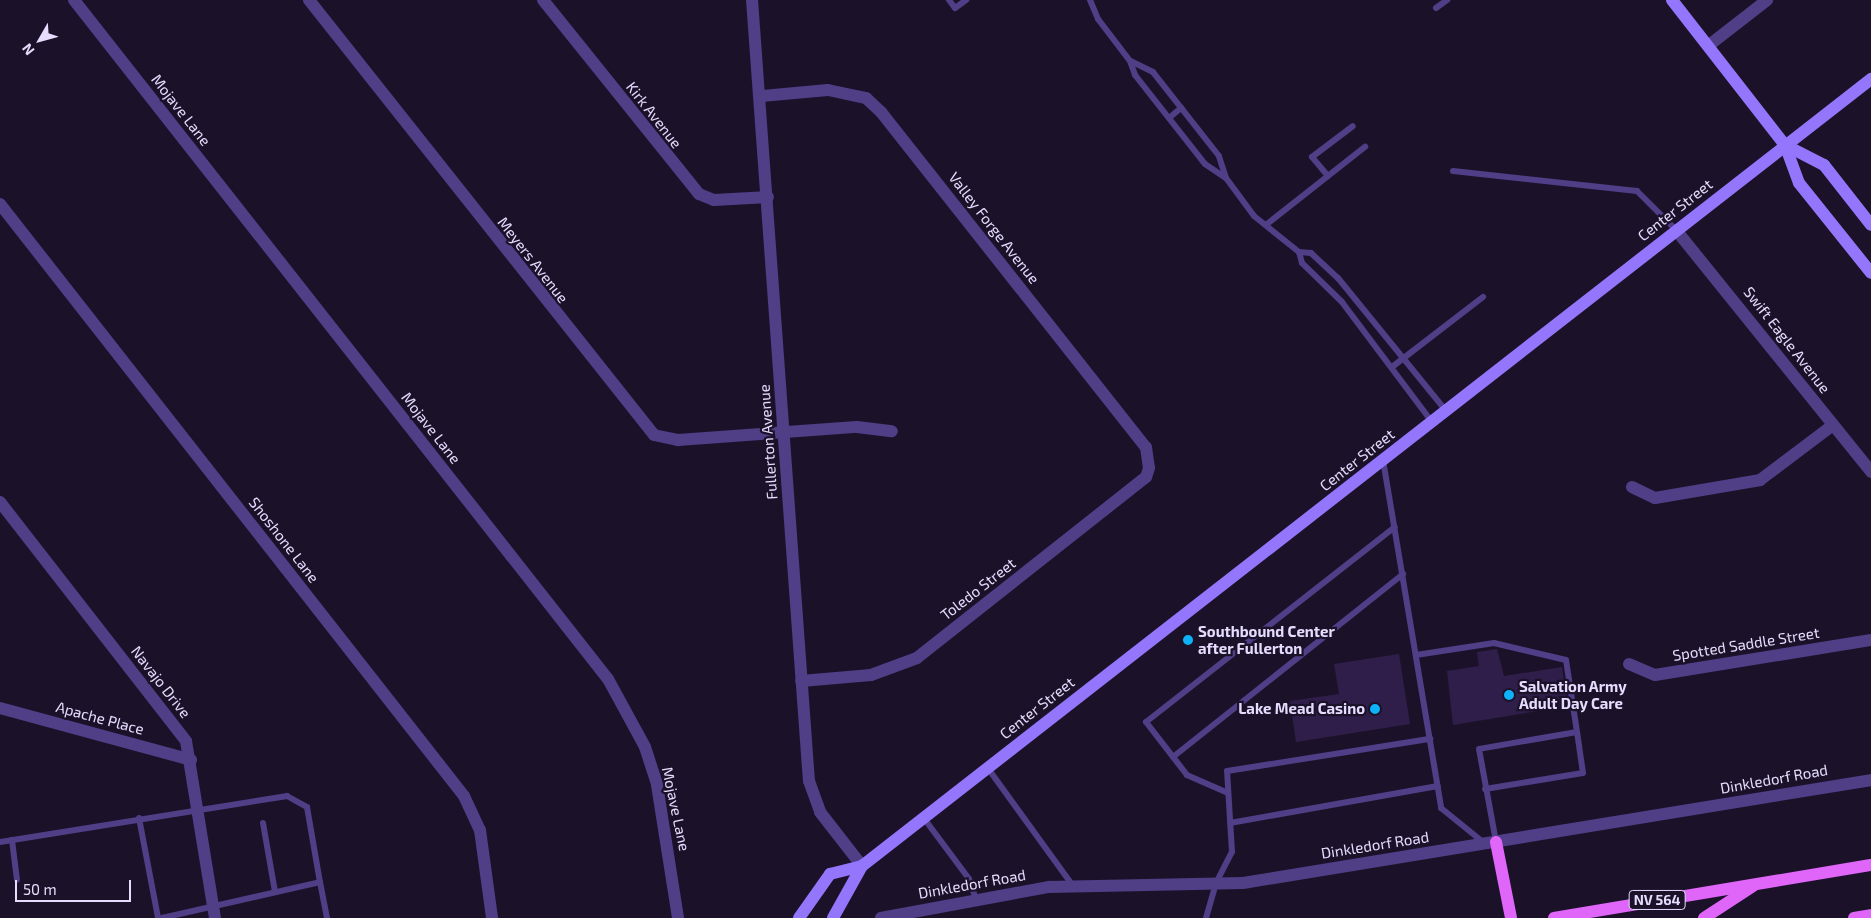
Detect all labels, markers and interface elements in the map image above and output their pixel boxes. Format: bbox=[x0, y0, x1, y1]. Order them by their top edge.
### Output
north arrow bbox=[15, 15, 65, 65]
text: N bbox=[18, 40, 38, 59]
street label: Mojave Lane bbox=[148, 71, 214, 149]
street label: Kirk Avenue bbox=[622, 78, 686, 152]
street label: Valley Forge Avenue bbox=[945, 168, 1043, 288]
street label: Center Street bbox=[1634, 175, 1716, 245]
street label: Meyers Avenue bbox=[494, 213, 572, 307]
street label: Swift Eagle Avenue bbox=[1740, 283, 1834, 397]
street label: Fullerton Avenue bbox=[755, 384, 781, 500]
street label: Mojave Lane bbox=[398, 389, 464, 467]
street label: Center Street bbox=[1316, 425, 1398, 495]
street label: Shoshone Lane bbox=[245, 494, 323, 586]
street label: Toledo Street bbox=[937, 554, 1019, 624]
place label: Southbound Center after Fullerton bbox=[1198, 622, 1335, 657]
street label: Spotted Saddle Street bbox=[1671, 624, 1821, 664]
marker: Southbound Center after Fullerton bbox=[1182, 634, 1194, 646]
street label: Navajo Drive bbox=[127, 643, 195, 721]
street label: Center Street bbox=[996, 673, 1078, 743]
place label: Salvation Army Adult Day Care bbox=[1519, 677, 1627, 712]
marker: Salvation Army Adult Day Care bbox=[1503, 689, 1515, 701]
street label: Apache Place bbox=[54, 698, 146, 738]
place label: Lake Mead Casino bbox=[1238, 700, 1365, 718]
marker: Lake Mead Casino bbox=[1369, 703, 1381, 715]
street label: Dinkledorf Road bbox=[1719, 761, 1829, 797]
street label: Mojave Lane bbox=[658, 765, 694, 853]
street label: Dinkledorf Road bbox=[1320, 828, 1430, 862]
street label: Dinkledorf Road bbox=[917, 866, 1027, 902]
scale bar bbox=[18, 870, 134, 902]
text: 50 m bbox=[23, 880, 57, 898]
road number: NV 564 bbox=[1628, 888, 1686, 912]

